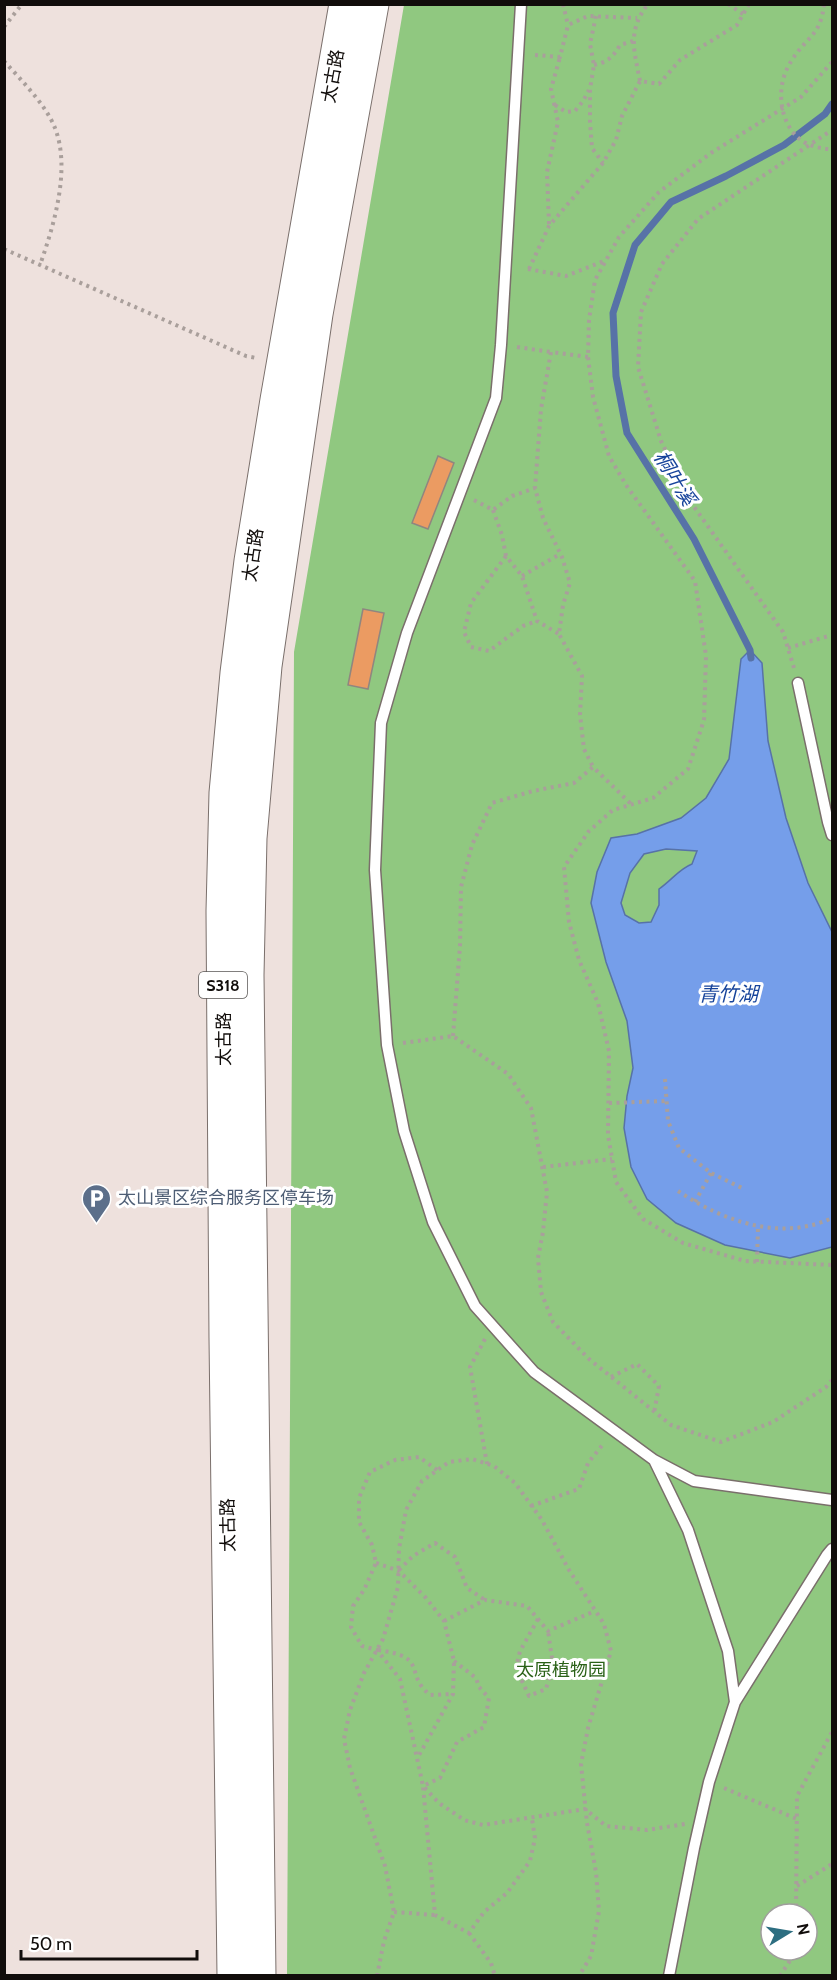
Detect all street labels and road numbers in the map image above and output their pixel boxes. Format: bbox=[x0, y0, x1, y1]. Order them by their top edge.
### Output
street label: 太古路 bbox=[317, 48, 349, 104]
street label: 太古路 bbox=[238, 527, 268, 583]
road number: S318 bbox=[199, 972, 247, 998]
street label: 太古路 bbox=[213, 1012, 235, 1066]
street label: 太古路 bbox=[217, 1498, 239, 1552]

